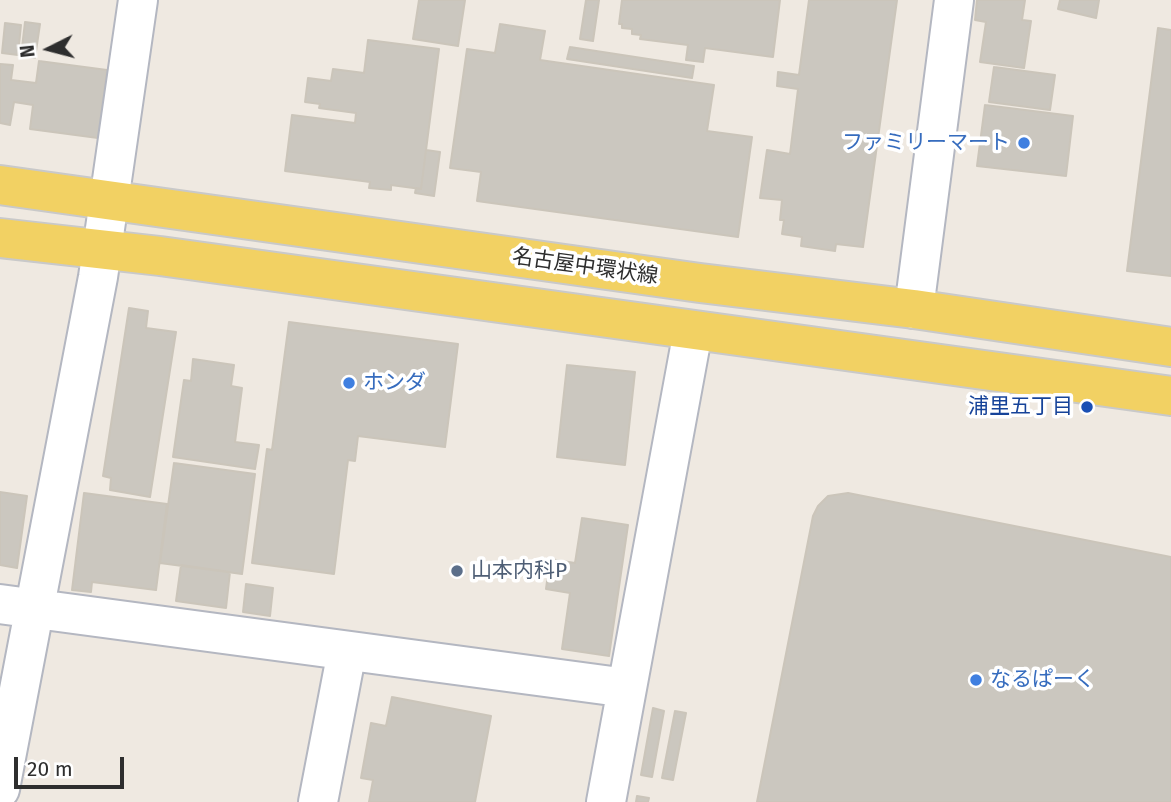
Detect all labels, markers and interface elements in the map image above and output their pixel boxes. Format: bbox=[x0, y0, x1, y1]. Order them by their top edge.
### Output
north arrow bbox=[14, 14, 84, 84]
text: N bbox=[16, 44, 40, 59]
place label: ファミリーマート bbox=[842, 130, 1010, 156]
marker: ファミリーマート bbox=[1016, 135, 1032, 151]
street label: 名古屋中環状線 bbox=[510, 244, 660, 290]
place label: ホンダ bbox=[363, 370, 426, 396]
marker: ホンダ bbox=[341, 375, 357, 391]
place label: 浦里五丁目 bbox=[968, 394, 1073, 420]
marker: 浦里五丁目 bbox=[1079, 399, 1095, 415]
place label: 山本内科P bbox=[471, 558, 567, 584]
marker: 山本内科P bbox=[449, 563, 465, 579]
place label: なるぱーく bbox=[990, 667, 1095, 693]
marker: なるぱーく bbox=[968, 672, 984, 688]
scale bar bbox=[18, 742, 128, 786]
text: 20 m bbox=[27, 756, 73, 782]

